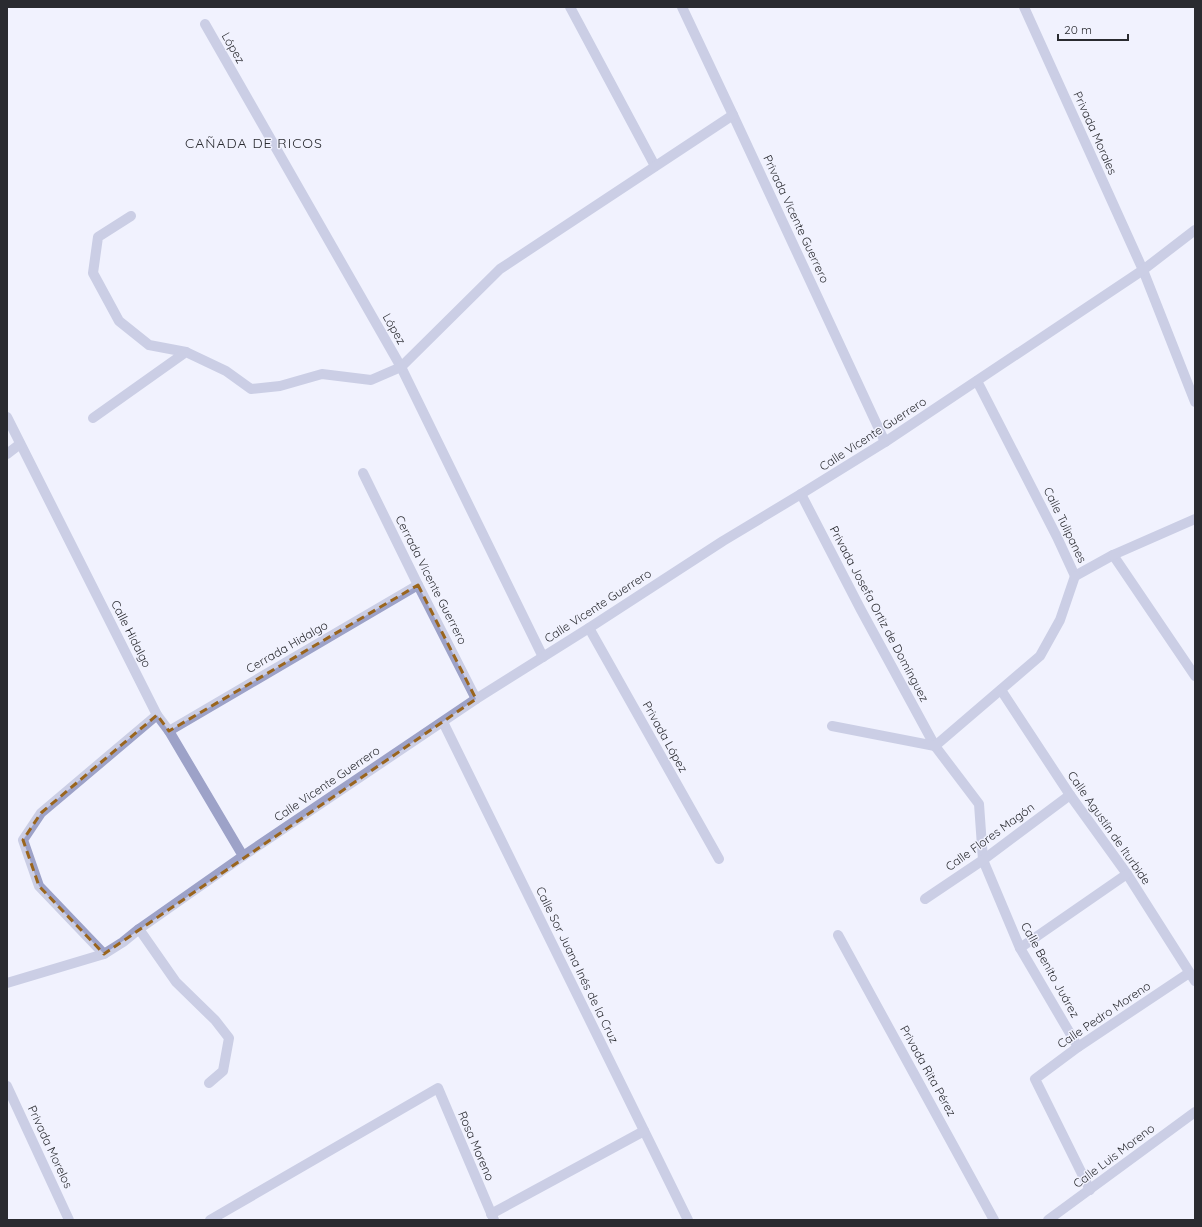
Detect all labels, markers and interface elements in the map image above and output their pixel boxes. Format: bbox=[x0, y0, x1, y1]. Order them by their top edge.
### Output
scale bar bbox=[1058, 16, 1128, 42]
text: 20 m bbox=[1064, 22, 1092, 37]
street label: López bbox=[219, 30, 248, 66]
street label: Privada Morales bbox=[1070, 89, 1121, 177]
district label: CAÑADA DE RICOS bbox=[185, 134, 323, 152]
street label: Privada Vicente Guerrero bbox=[760, 152, 833, 285]
street label: López bbox=[380, 311, 409, 347]
street label: Calle Vicente Guerrero bbox=[816, 393, 929, 474]
street label: Calle Tulipanes bbox=[1041, 484, 1090, 565]
street label: Cerrada Vicente Guerrero bbox=[392, 513, 471, 647]
street label: Privada Josefa Ortiz de Domínguez bbox=[827, 523, 932, 705]
street label: Calle Vicente Guerrero bbox=[541, 565, 654, 646]
street label: Calle Hidalgo bbox=[108, 598, 155, 670]
street label: Cerrada Hidalgo bbox=[243, 617, 330, 676]
street label: Privada López bbox=[640, 698, 691, 775]
street label: Calle Vicente Guerrero bbox=[271, 743, 382, 825]
street label: Calle Agustín de Iturbide bbox=[1065, 768, 1154, 887]
street label: Calle Flores Magón bbox=[942, 799, 1037, 874]
street label: Calle Sor Juana Inés de la Cruz bbox=[533, 884, 622, 1046]
street label: Calle Benito Juárez bbox=[1018, 919, 1083, 1020]
street label: Calle Pedro Moreno bbox=[1054, 978, 1153, 1051]
street label: Privada Rita Pérez bbox=[897, 1023, 960, 1119]
street label: Privada Morelos bbox=[25, 1103, 76, 1191]
street label: Rosa Moreno bbox=[455, 1109, 498, 1183]
street label: Calle Luis Moreno bbox=[1070, 1120, 1157, 1191]

